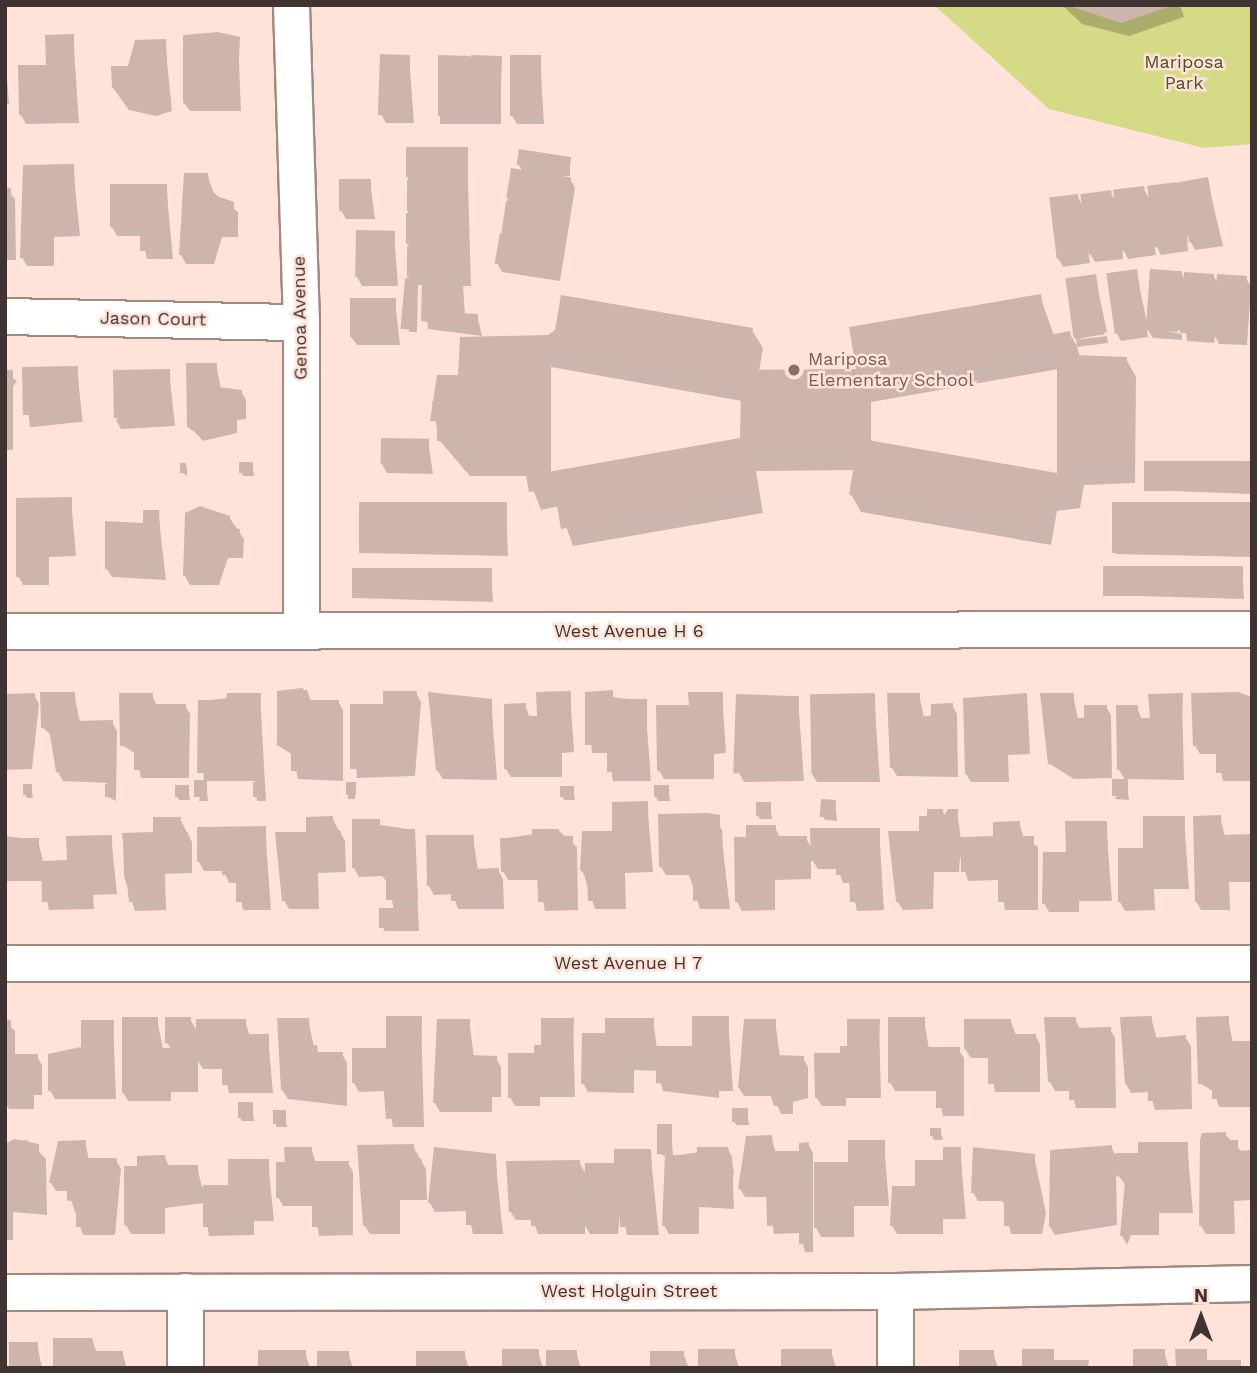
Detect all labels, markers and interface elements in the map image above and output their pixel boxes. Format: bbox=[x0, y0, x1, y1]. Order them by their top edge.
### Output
park label: Mariposa Park bbox=[1144, 52, 1224, 94]
street label: Genoa Avenue bbox=[288, 255, 312, 381]
street label: Jason Court bbox=[100, 307, 206, 331]
place label: Mariposa Elementary School bbox=[808, 349, 974, 392]
marker: Mariposa Elementary School bbox=[786, 362, 802, 378]
street label: West Avenue H 6 bbox=[554, 620, 704, 642]
street label: West Avenue H 7 bbox=[553, 952, 703, 974]
street label: West Holguin Street bbox=[541, 1280, 717, 1302]
north arrow bbox=[1166, 1282, 1236, 1352]
text: N bbox=[1194, 1284, 1208, 1307]

